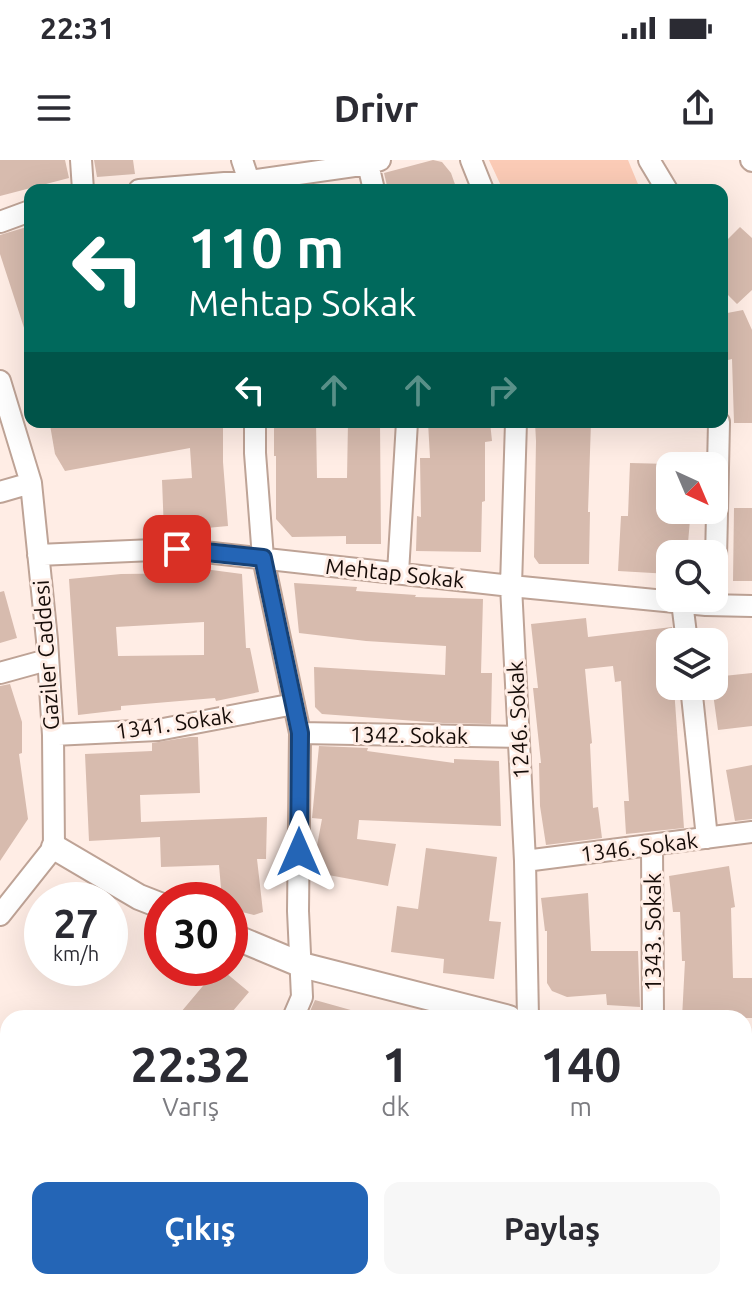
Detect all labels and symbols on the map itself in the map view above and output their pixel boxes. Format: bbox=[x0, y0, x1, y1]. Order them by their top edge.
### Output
north arrow bbox=[656, 452, 728, 524]
pin bbox=[143, 515, 211, 583]
street label: Mehtap Sokak bbox=[324, 553, 466, 592]
street label: Gaziler Caddesi bbox=[28, 579, 63, 731]
street label: 1246. Sokak bbox=[502, 660, 533, 780]
street label: 1341. Sokak bbox=[114, 702, 234, 743]
street label: 1342. Sokak bbox=[350, 721, 468, 748]
position arrow bbox=[257, 810, 341, 894]
street label: 1346. Sokak bbox=[579, 827, 699, 866]
street label: 1343. Sokak bbox=[640, 873, 665, 991]
speed limit sign: 30 bbox=[144, 882, 248, 986]

